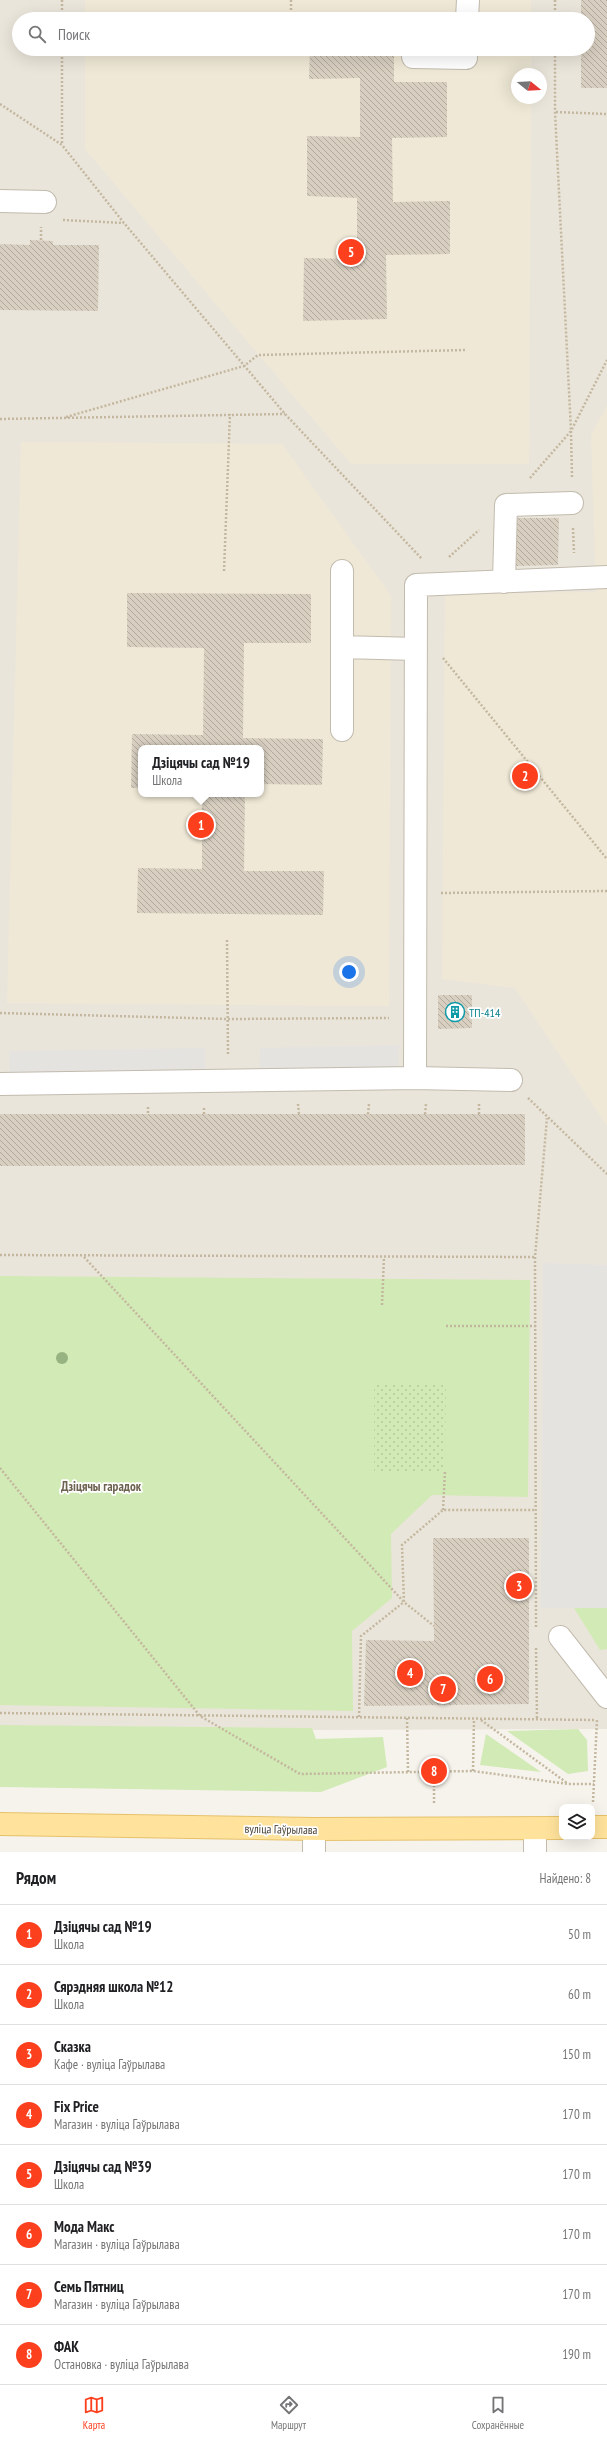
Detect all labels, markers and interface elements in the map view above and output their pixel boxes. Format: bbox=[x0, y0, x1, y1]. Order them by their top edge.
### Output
search box bbox=[12, 12, 595, 56]
icon: search bbox=[26, 23, 48, 45]
text: Поиск bbox=[58, 25, 90, 44]
north arrow bbox=[511, 68, 547, 104]
pin: 5 bbox=[338, 237, 364, 267]
popup bbox=[138, 745, 264, 797]
text: Дзіцячы сад №19 bbox=[152, 753, 250, 772]
pin: 2 bbox=[512, 761, 538, 791]
text: Школа bbox=[152, 772, 182, 789]
pin: 1 bbox=[188, 810, 214, 840]
your location bbox=[339, 962, 359, 982]
building icon: ТП-414 bbox=[444, 1001, 466, 1023]
place label: ТП-414 bbox=[469, 1005, 501, 1020]
district label: Дзіцячы гарадок bbox=[61, 1478, 142, 1495]
pin: 3 bbox=[506, 1571, 532, 1601]
pin: 4 bbox=[397, 1658, 423, 1688]
pin: 6 bbox=[477, 1664, 503, 1694]
pin: 7 bbox=[430, 1674, 456, 1704]
pin: 8 bbox=[421, 1756, 447, 1786]
map controls bbox=[559, 1804, 595, 1840]
button: layers bbox=[559, 1804, 595, 1840]
street label: вуліца Гаўрылава bbox=[244, 1821, 318, 1837]
text: Рядом bbox=[16, 1867, 56, 1889]
text: Найдено: 8 bbox=[540, 1870, 591, 1887]
text: Дзіцячы сад №19 bbox=[54, 1917, 152, 1936]
text: 1 bbox=[26, 1926, 32, 1943]
text: 50 m bbox=[568, 1926, 591, 1943]
text: Школа bbox=[54, 1936, 84, 1953]
text: Сярэдняя школа №12 bbox=[54, 1977, 173, 1996]
text: 2 bbox=[26, 1986, 32, 2003]
text: 60 m bbox=[568, 1986, 591, 2003]
text: Школа bbox=[54, 1996, 84, 2013]
text: Сказка bbox=[54, 2037, 91, 2056]
text: 3 bbox=[26, 2046, 32, 2063]
text: 150 m bbox=[562, 2046, 591, 2063]
text: Кафе · вуліца Гаўрылава bbox=[54, 2056, 165, 2073]
text: Fix Price bbox=[54, 2097, 99, 2116]
text: 4 bbox=[26, 2106, 32, 2123]
text: 170 m bbox=[562, 2106, 591, 2123]
text: Магазин · вуліца Гаўрылава bbox=[54, 2116, 180, 2133]
text: Дзіцячы сад №39 bbox=[54, 2157, 152, 2176]
text: 5 bbox=[26, 2166, 32, 2183]
text: 170 m bbox=[562, 2166, 591, 2183]
text: Школа bbox=[54, 2176, 84, 2193]
text: Мода Макс bbox=[54, 2217, 114, 2236]
text: 6 bbox=[26, 2226, 32, 2243]
text: 170 m bbox=[562, 2226, 591, 2243]
text: Магазин · вуліца Гаўрылава bbox=[54, 2236, 180, 2253]
text: Семь Пятниц bbox=[54, 2277, 124, 2296]
text: 7 bbox=[26, 2286, 32, 2303]
text: 170 m bbox=[562, 2286, 591, 2303]
text: Магазин · вуліца Гаўрылава bbox=[54, 2296, 180, 2313]
text: ФАК bbox=[54, 2337, 79, 2356]
text: 8 bbox=[26, 2346, 32, 2363]
text: 190 m bbox=[562, 2346, 591, 2363]
text: Остановка · вуліца Гаўрылава bbox=[54, 2356, 189, 2373]
tab: Карта bbox=[83, 2394, 105, 2432]
tab: Маршрут bbox=[271, 2394, 306, 2432]
tab: Сохранённые bbox=[472, 2394, 524, 2432]

